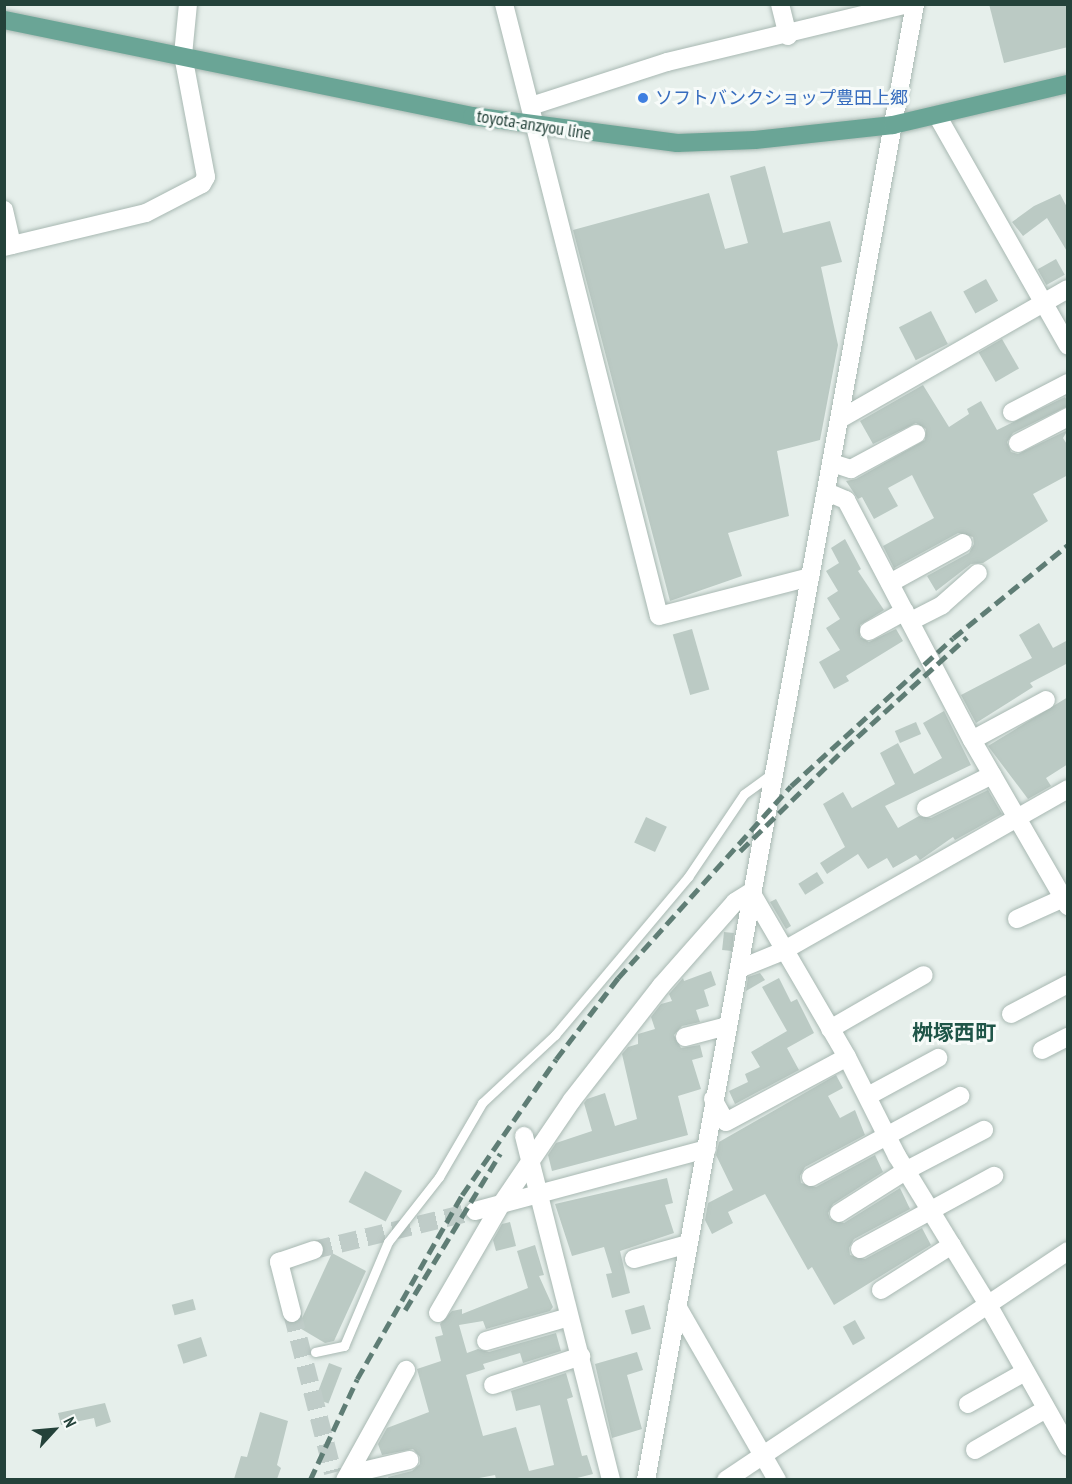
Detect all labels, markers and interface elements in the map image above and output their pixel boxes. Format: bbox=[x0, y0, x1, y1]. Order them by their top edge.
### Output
place label: ソフトバンクショップ豊田上郷 bbox=[655, 87, 907, 109]
marker: ソフトバンクショップ豊田上郷 bbox=[636, 91, 650, 105]
street label: toyota-anzyou line bbox=[475, 105, 593, 145]
district label: 桝塚西町 bbox=[912, 1020, 996, 1046]
north arrow bbox=[24, 1400, 84, 1460]
text: N bbox=[59, 1414, 81, 1430]

